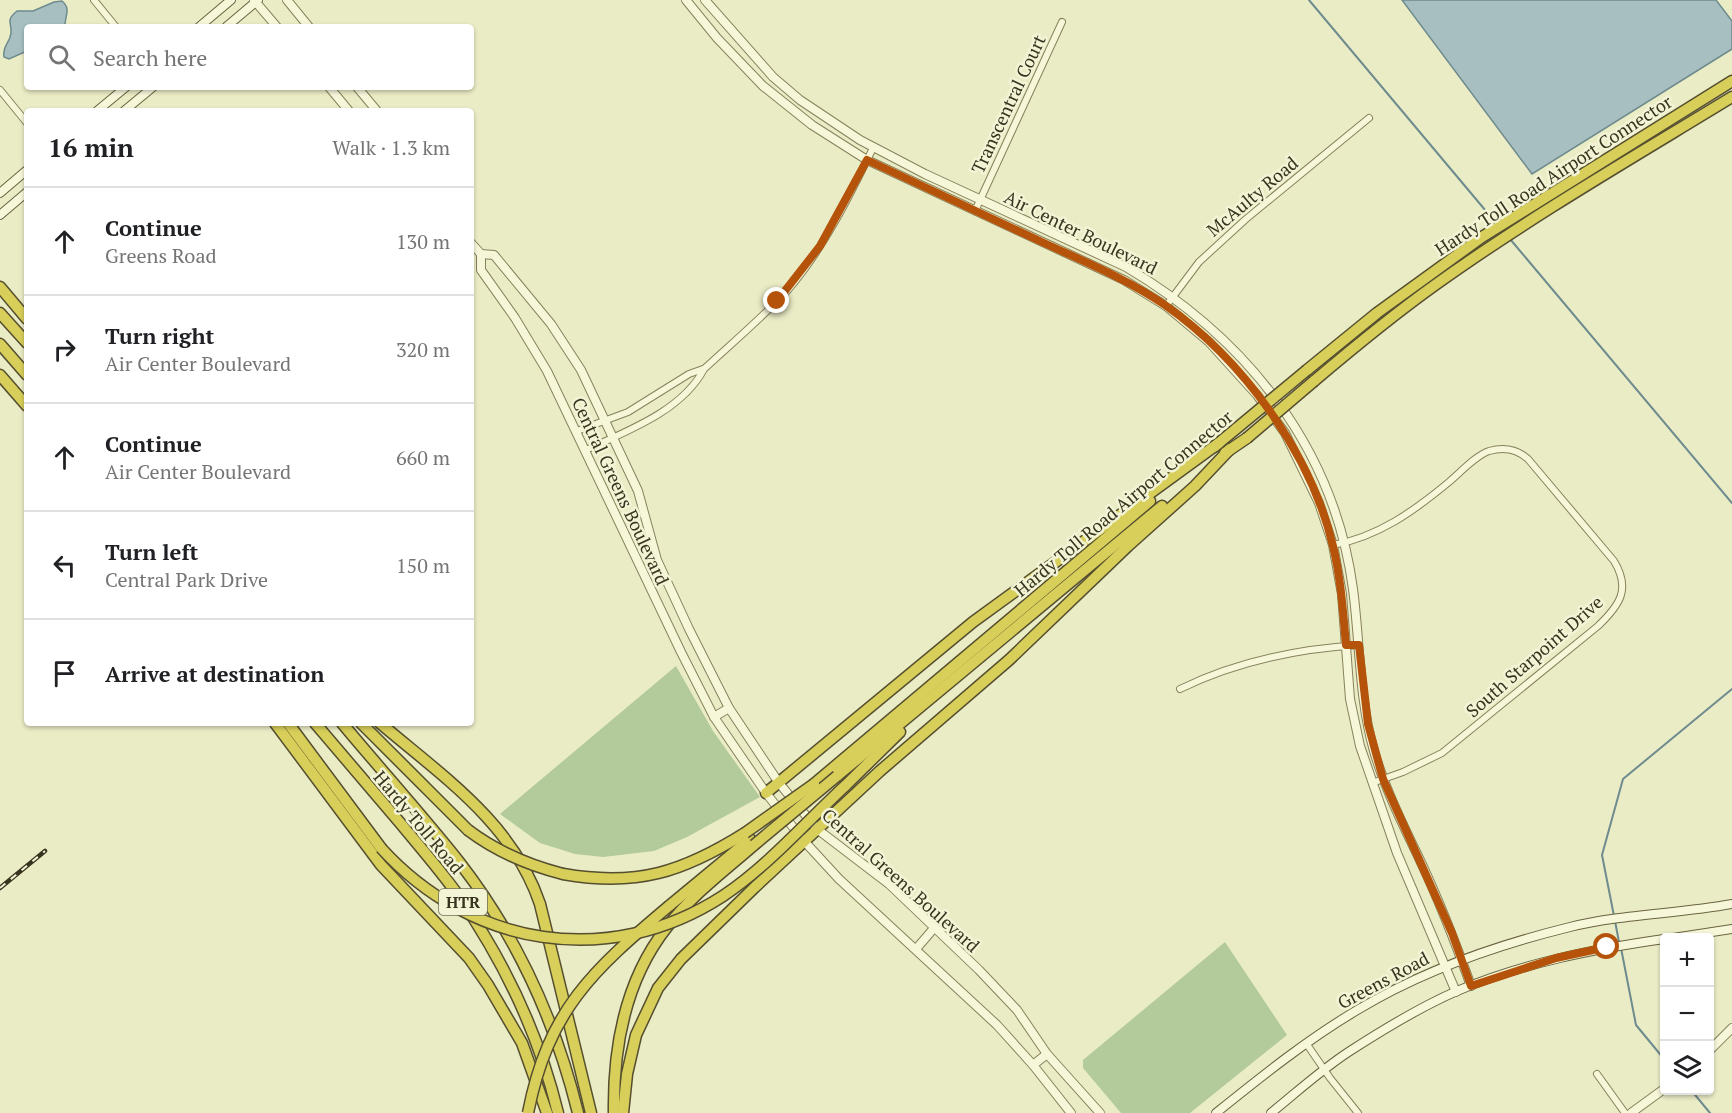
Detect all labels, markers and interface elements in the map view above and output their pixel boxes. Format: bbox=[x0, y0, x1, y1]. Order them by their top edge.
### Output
search box bbox=[24, 24, 474, 90]
street label: Transcentral Court bbox=[965, 30, 1051, 177]
icon: search bbox=[45, 41, 78, 74]
text: Search here bbox=[93, 43, 207, 72]
street label: Hardy Toll Road Airport Connector bbox=[1430, 89, 1676, 261]
text: 16 min bbox=[48, 130, 134, 164]
text: Walk · 1.3 km bbox=[332, 134, 450, 161]
street label: McAulty Road bbox=[1201, 151, 1303, 241]
street label: Air Center Boulevard bbox=[1000, 184, 1162, 280]
text: Continue bbox=[105, 213, 202, 242]
icon: ahead bbox=[48, 225, 81, 258]
text: 130 m bbox=[396, 228, 450, 255]
text: Greens Road bbox=[105, 242, 217, 269]
route end bbox=[763, 287, 789, 313]
text: Turn right bbox=[105, 321, 214, 350]
icon: right bbox=[48, 333, 81, 366]
text: 320 m bbox=[396, 336, 450, 363]
text: Air Center Boulevard bbox=[105, 350, 291, 377]
street label: Central Greens Boulevard bbox=[567, 393, 675, 589]
street label: Hardy Toll Road Airport Connector bbox=[1009, 404, 1237, 602]
text: Continue bbox=[105, 429, 202, 458]
icon: ahead bbox=[48, 441, 81, 474]
text: 660 m bbox=[396, 444, 450, 471]
text: Air Center Boulevard bbox=[105, 458, 291, 485]
text: Turn left bbox=[105, 537, 198, 566]
icon: left bbox=[48, 549, 81, 582]
text: 150 m bbox=[396, 552, 450, 579]
text: Central Park Drive bbox=[105, 566, 268, 593]
street label: South Starpoint Drive bbox=[1460, 590, 1608, 722]
icon: arrive bbox=[48, 657, 81, 690]
text: Arrive at destination bbox=[105, 659, 324, 688]
street label: Hardy Toll Road bbox=[369, 765, 469, 879]
street label: Central Greens Boulevard bbox=[817, 803, 985, 957]
road number: HTR bbox=[439, 889, 487, 915]
route start bbox=[1593, 933, 1619, 959]
map controls bbox=[1660, 933, 1714, 1095]
button: + bbox=[1660, 933, 1714, 987]
street label: Greens Road bbox=[1333, 946, 1433, 1014]
button: − bbox=[1660, 987, 1714, 1041]
button: layers bbox=[1660, 1041, 1714, 1095]

